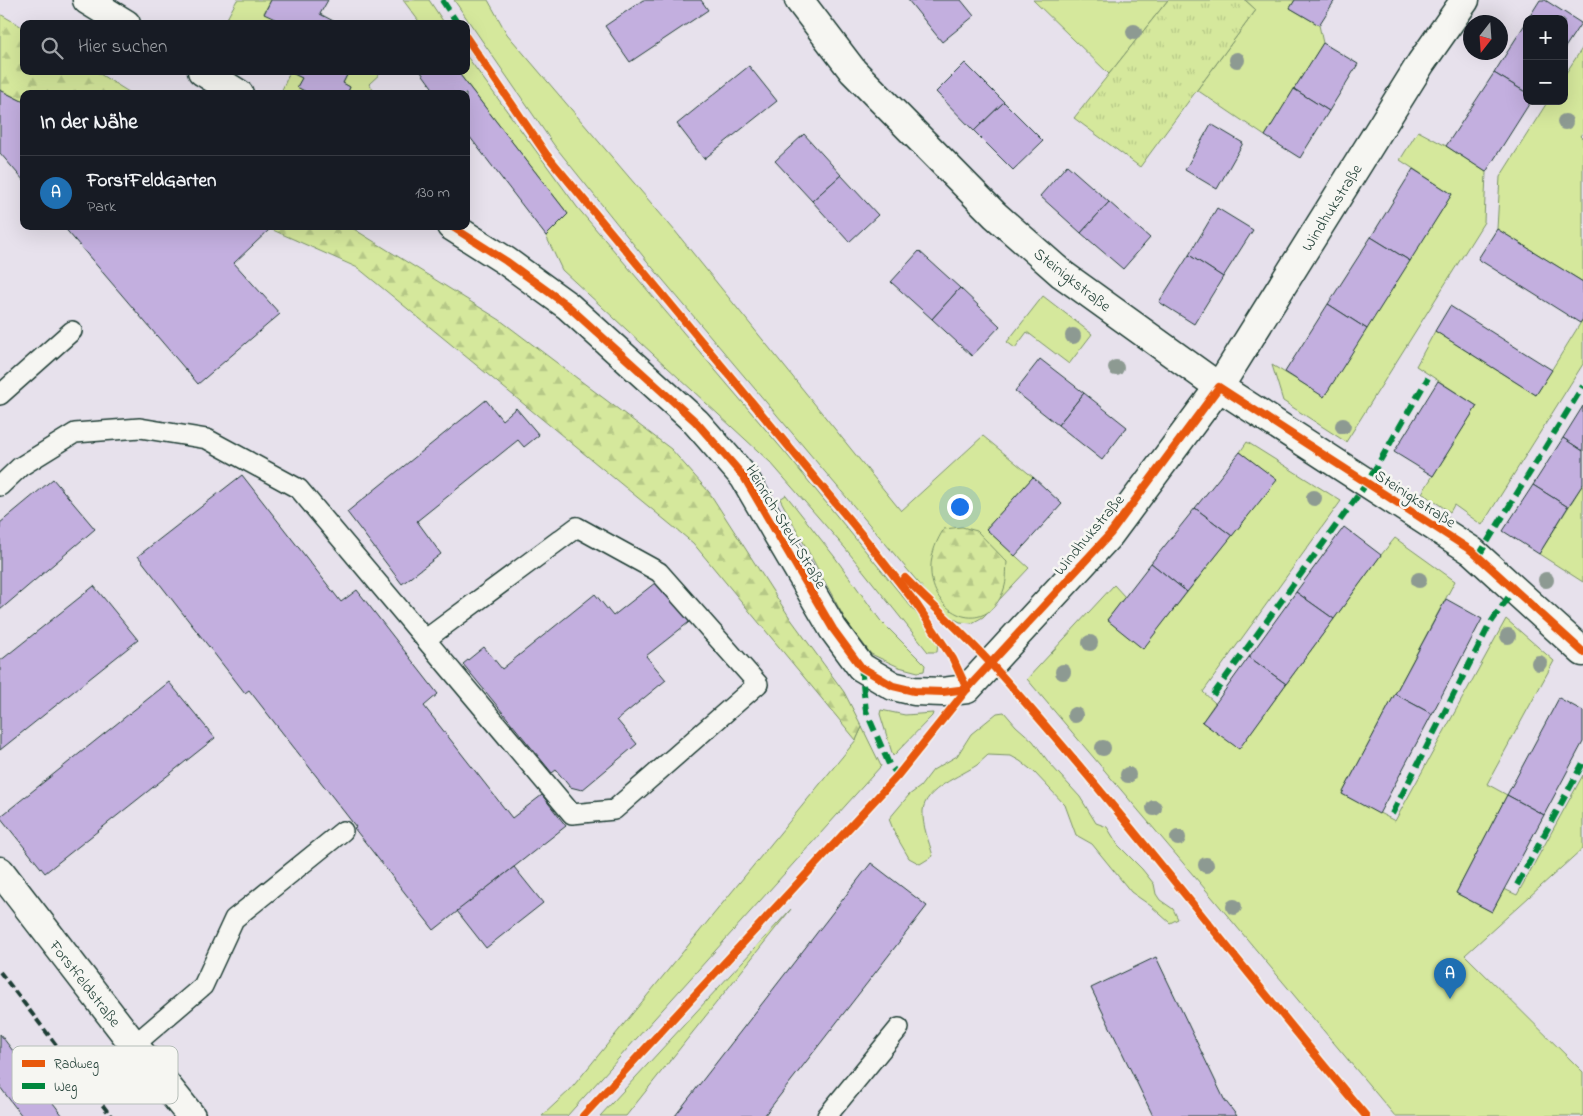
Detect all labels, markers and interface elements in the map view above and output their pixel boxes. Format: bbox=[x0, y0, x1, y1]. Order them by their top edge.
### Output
north arrow bbox=[1463, 15, 1508, 60]
map controls bbox=[1523, 15, 1568, 105]
button: + bbox=[1523, 15, 1568, 60]
search box bbox=[20, 20, 470, 75]
icon: search bbox=[38, 34, 66, 62]
text: Hier suchen bbox=[78, 34, 167, 61]
button: − bbox=[1523, 60, 1568, 105]
text: In der Nähe bbox=[40, 108, 138, 138]
street label: Windhukstraße bbox=[1296, 159, 1370, 257]
text: ForstFeldGarten bbox=[87, 168, 216, 195]
text: A bbox=[51, 181, 61, 205]
text: 130 m bbox=[415, 181, 450, 205]
text: Park bbox=[87, 195, 116, 219]
street label: Steinigkstraße bbox=[1028, 243, 1116, 319]
street label: Heinrich-Steul-Straße bbox=[739, 460, 832, 594]
street label: Steinigkstraße bbox=[1370, 464, 1461, 535]
street label: Windhukstraße bbox=[1048, 489, 1131, 581]
your location bbox=[947, 494, 973, 520]
street label: Forstfeldstraße bbox=[42, 935, 127, 1034]
pin: A bbox=[1434, 958, 1466, 999]
legend bbox=[12, 1046, 178, 1104]
text: Radweg bbox=[54, 1054, 99, 1076]
text: Weg bbox=[54, 1077, 77, 1099]

